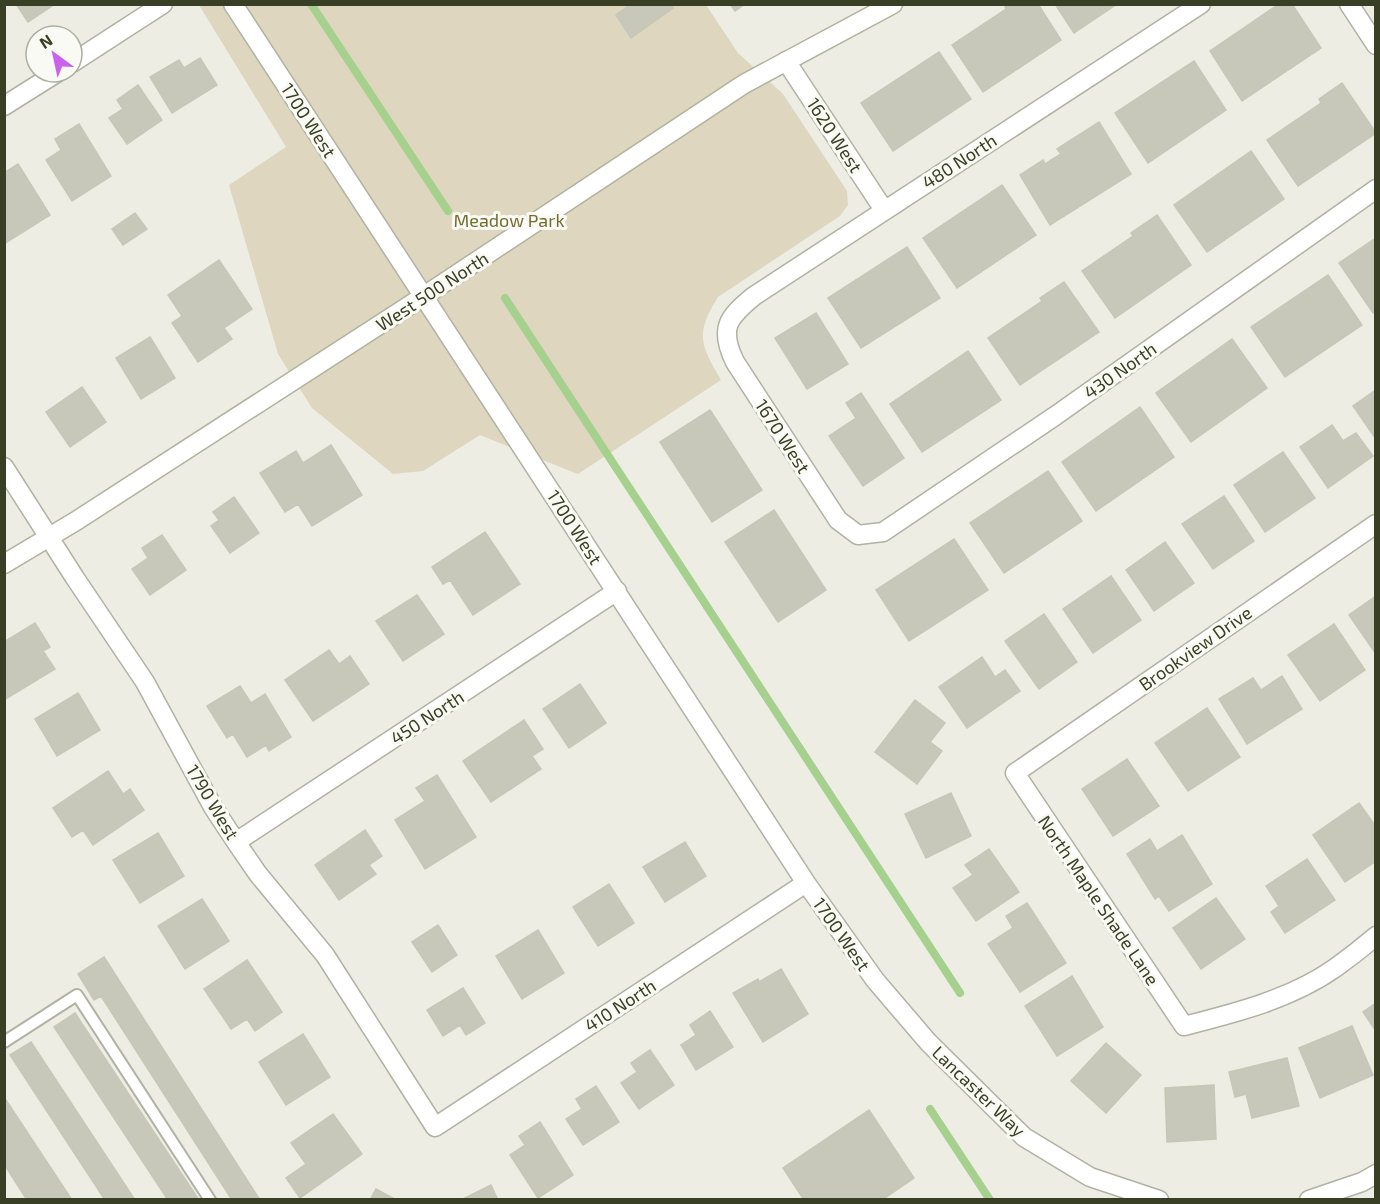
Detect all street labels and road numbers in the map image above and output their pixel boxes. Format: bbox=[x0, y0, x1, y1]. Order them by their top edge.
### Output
street label: 1700 West bbox=[277, 79, 341, 161]
street label: 1620 West bbox=[803, 94, 867, 177]
street label: 480 North bbox=[918, 129, 1000, 193]
street label: West 500 North bbox=[372, 247, 492, 335]
street label: 430 North bbox=[1080, 337, 1160, 403]
street label: 1670 West bbox=[751, 395, 815, 477]
street label: 1700 West bbox=[543, 486, 607, 568]
street label: Brookview Drive bbox=[1134, 601, 1256, 695]
street label: 450 North bbox=[386, 685, 468, 749]
street label: 1790 West bbox=[182, 760, 244, 844]
street label: North Maple Shade Lane bbox=[1034, 811, 1164, 989]
street label: 1700 West bbox=[809, 893, 875, 975]
street label: 410 North bbox=[580, 974, 660, 1036]
street label: Lancaster Way bbox=[928, 1041, 1030, 1141]

